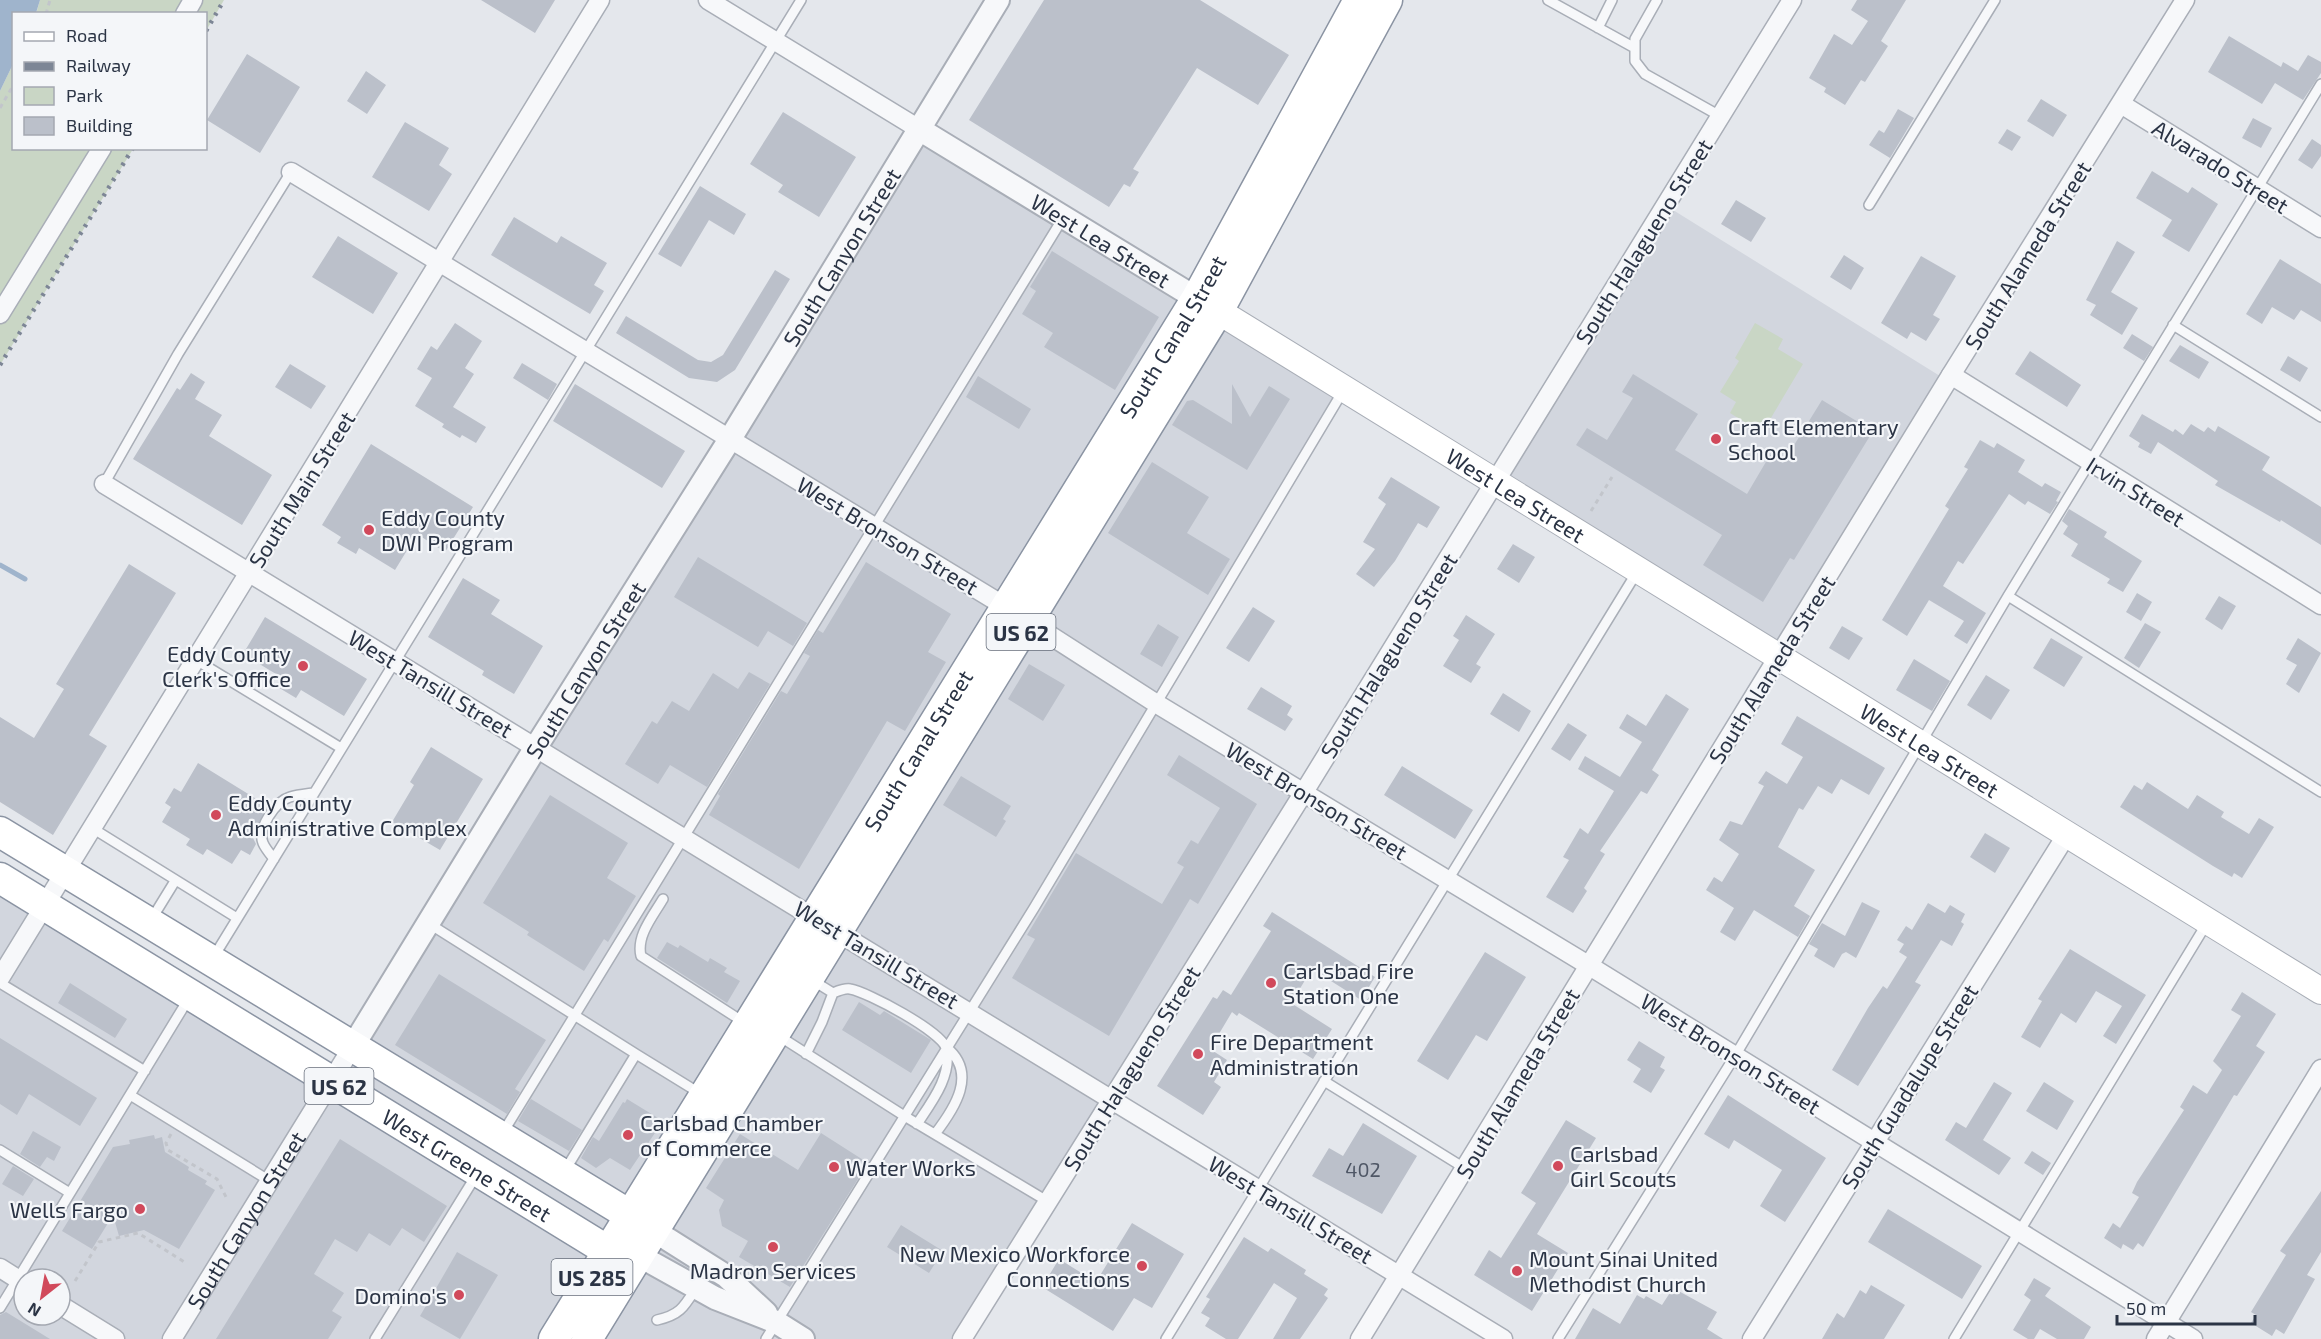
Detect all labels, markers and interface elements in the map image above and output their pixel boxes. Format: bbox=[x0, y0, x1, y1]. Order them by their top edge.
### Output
legend bbox=[12, 12, 207, 150]
text: Road bbox=[66, 24, 107, 46]
text: Railway bbox=[66, 54, 131, 76]
text: Park bbox=[66, 84, 103, 106]
text: Building bbox=[66, 114, 133, 136]
street label: Alvarado Street bbox=[2148, 114, 2294, 218]
street label: South Halagueno Street bbox=[1569, 134, 1717, 348]
street label: South Alameda Street bbox=[1958, 156, 2096, 354]
street label: South Canyon Street bbox=[777, 163, 905, 351]
street label: West Lea Street bbox=[1027, 188, 1175, 292]
street label: South Canal Street bbox=[1113, 251, 1231, 422]
street label: South Main Street bbox=[243, 406, 359, 572]
place label: Craft Elementary School bbox=[1728, 413, 1899, 464]
marker: Craft Elementary School bbox=[1709, 432, 1723, 446]
street label: West Lea Street bbox=[1442, 442, 1590, 547]
street label: Irvin Street bbox=[2082, 451, 2190, 531]
street label: West Bronson Street bbox=[793, 471, 983, 599]
place label: Eddy County DWI Program bbox=[381, 504, 514, 555]
marker: Eddy County DWI Program bbox=[362, 523, 376, 537]
street label: South Halagueno Street bbox=[1314, 548, 1462, 762]
street label: South Alameda Street bbox=[1702, 570, 1840, 768]
street label: South Canyon Street bbox=[519, 576, 650, 763]
road number: US 62 bbox=[986, 614, 1056, 650]
street label: West Tansill Street bbox=[344, 624, 518, 742]
place label: Eddy County Clerk's Office bbox=[162, 640, 291, 691]
marker: Eddy County Clerk's Office bbox=[296, 659, 310, 673]
street label: South Canal Street bbox=[858, 665, 977, 836]
street label: West Lea Street bbox=[1856, 697, 2004, 802]
street label: West Bronson Street bbox=[1222, 736, 1412, 864]
place label: Eddy County Administrative Complex bbox=[228, 789, 467, 840]
marker: Eddy County Administrative Complex bbox=[209, 808, 223, 822]
street label: West Tansill Street bbox=[790, 895, 964, 1013]
place label: Carlsbad Fire Station One bbox=[1283, 957, 1414, 1008]
street label: South Halagueno Street bbox=[1057, 961, 1205, 1175]
marker: Carlsbad Fire Station One bbox=[1264, 976, 1278, 990]
street label: South Guadalupe Street bbox=[1835, 979, 1983, 1193]
street label: South Alameda Street bbox=[1450, 983, 1584, 1183]
street label: West Bronson Street bbox=[1636, 987, 1826, 1119]
place label: Fire Department Administration bbox=[1210, 1028, 1373, 1079]
marker: Fire Department Administration bbox=[1191, 1047, 1205, 1061]
road number: US 62 bbox=[304, 1068, 374, 1104]
street label: West Greene Street bbox=[378, 1103, 556, 1226]
place label: Carlsbad Chamber of Commerce bbox=[640, 1109, 823, 1160]
street label: South Canyon Street bbox=[181, 1126, 310, 1313]
marker: Carlsbad Chamber of Commerce bbox=[621, 1128, 635, 1142]
place label: Carlsbad Girl Scouts bbox=[1570, 1140, 1677, 1191]
street label: West Tansill Street bbox=[1204, 1150, 1378, 1268]
place label: Water Works bbox=[846, 1154, 976, 1180]
house number: 402 bbox=[1345, 1157, 1381, 1181]
marker: Carlsbad Girl Scouts bbox=[1551, 1159, 1565, 1173]
marker: Water Works bbox=[827, 1160, 841, 1174]
place label: Wells Fargo bbox=[10, 1196, 128, 1222]
marker: Wells Fargo bbox=[133, 1202, 147, 1216]
marker: Madron Services bbox=[766, 1240, 780, 1254]
place label: New Mexico Workforce Connections bbox=[900, 1240, 1130, 1291]
place label: Mount Sinai United Methodist Church bbox=[1529, 1245, 1718, 1296]
place label: Madron Services bbox=[690, 1257, 856, 1283]
road number: US 285 bbox=[552, 1259, 632, 1295]
marker: New Mexico Workforce Connections bbox=[1135, 1259, 1149, 1273]
marker: Mount Sinai United Methodist Church bbox=[1510, 1264, 1524, 1278]
north arrow bbox=[12, 1267, 72, 1327]
place label: Domino's bbox=[355, 1282, 447, 1308]
marker: Domino's bbox=[452, 1288, 466, 1302]
scale bar bbox=[2117, 1288, 2255, 1326]
text: 50 m bbox=[2126, 1297, 2166, 1319]
text: N bbox=[24, 1299, 44, 1321]

